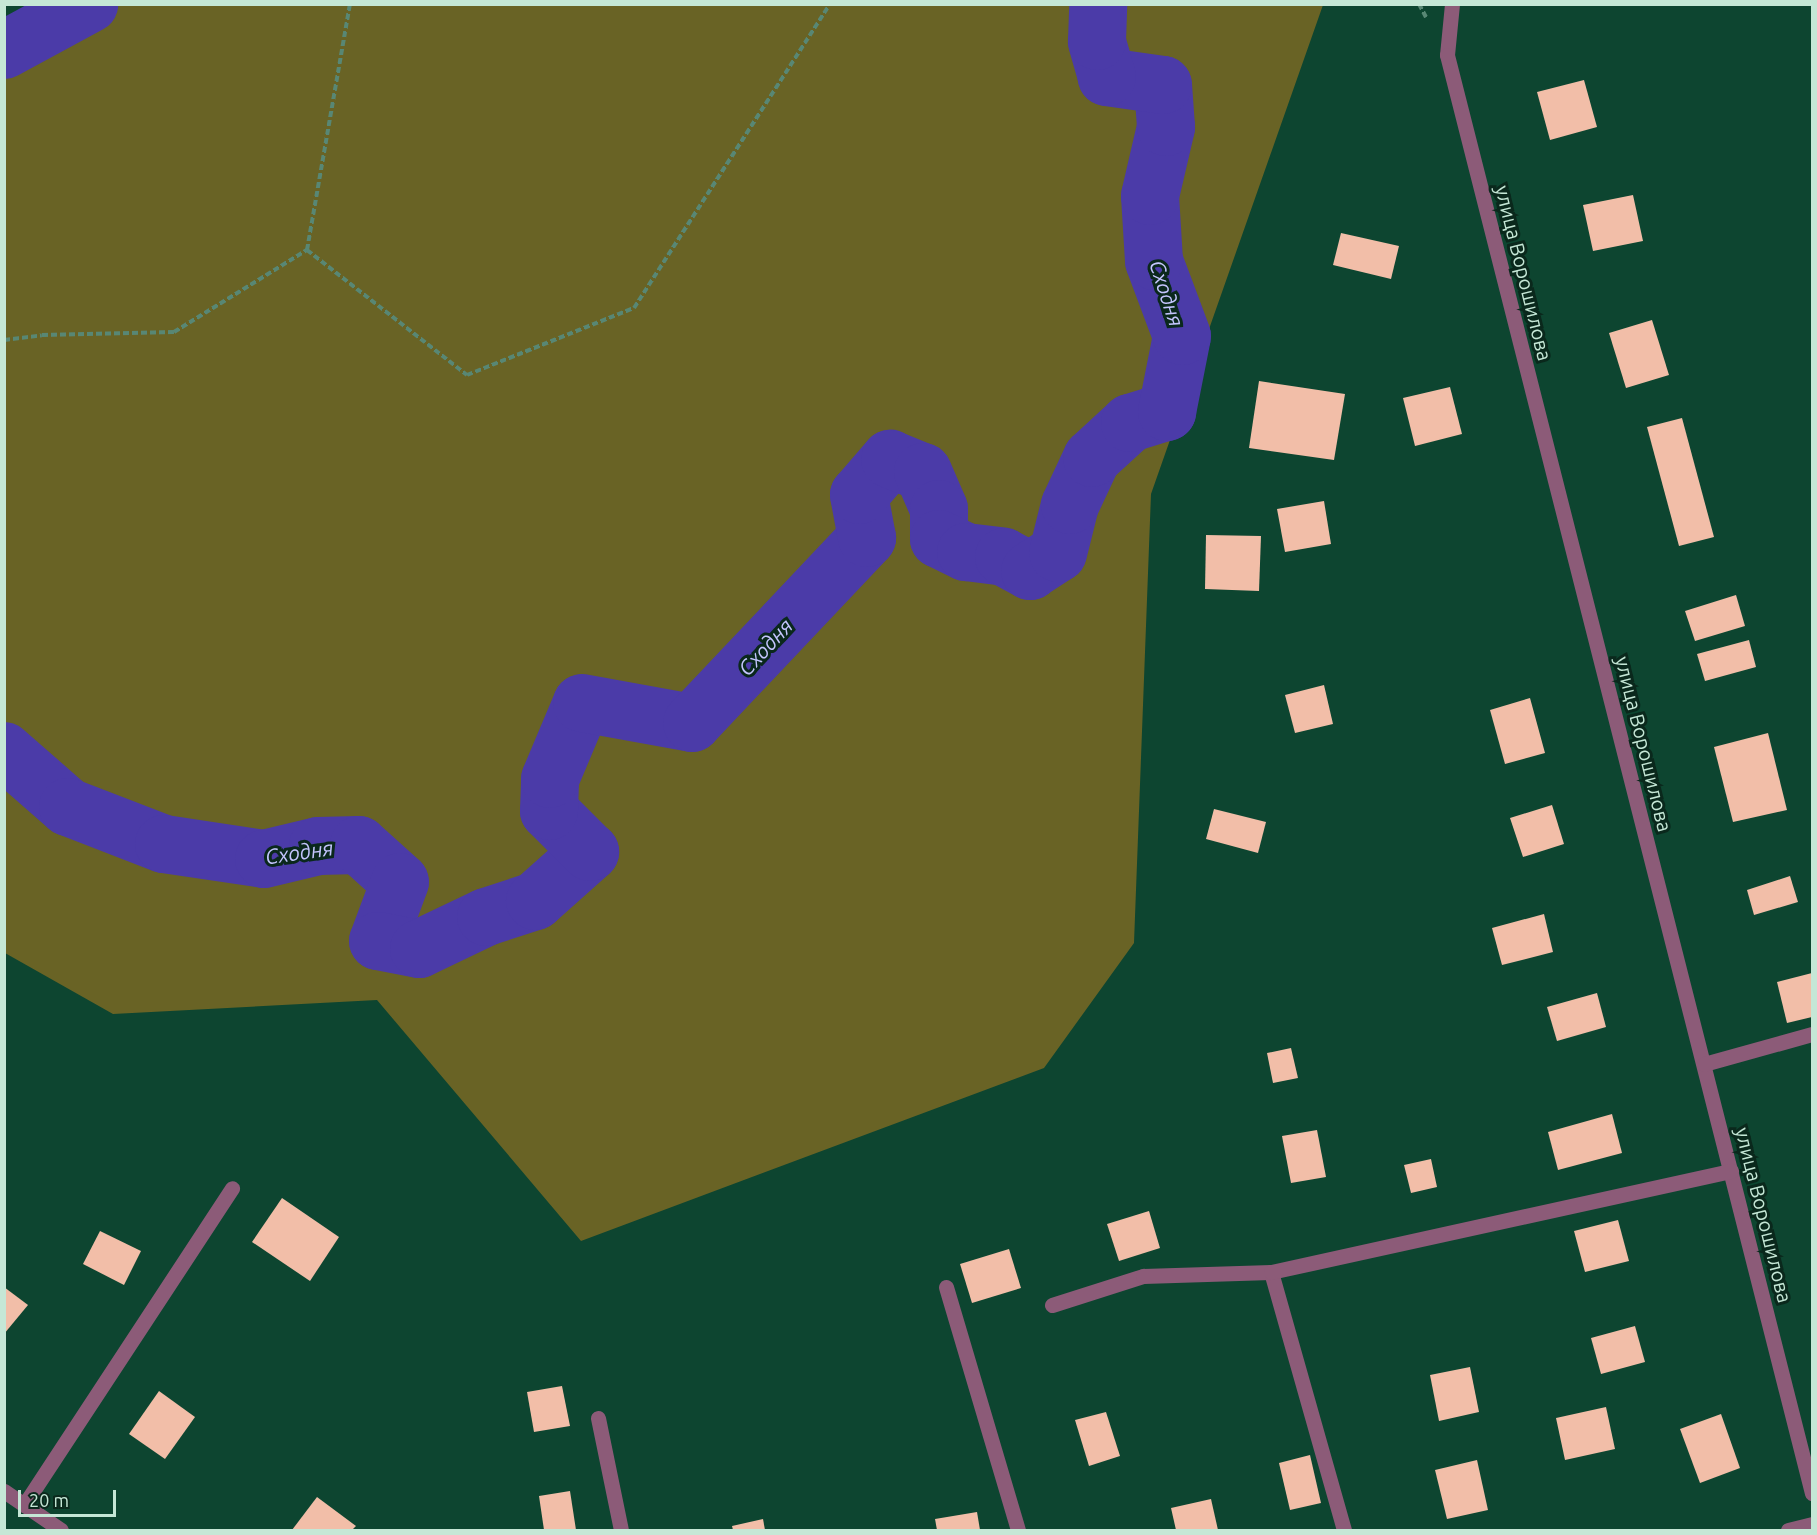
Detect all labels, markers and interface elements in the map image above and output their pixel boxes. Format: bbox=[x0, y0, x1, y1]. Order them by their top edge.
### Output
street label: улица Ворошилова bbox=[1491, 183, 1557, 363]
water label: Сходня bbox=[1144, 257, 1190, 329]
water label: Сходня bbox=[732, 613, 798, 681]
street label: улица Ворошилова bbox=[1611, 654, 1677, 834]
water label: Сходня bbox=[263, 835, 335, 869]
street label: улица Ворошилова bbox=[1731, 1125, 1797, 1305]
scale bar bbox=[21, 1478, 118, 1516]
text: 20 m bbox=[29, 1490, 69, 1510]

